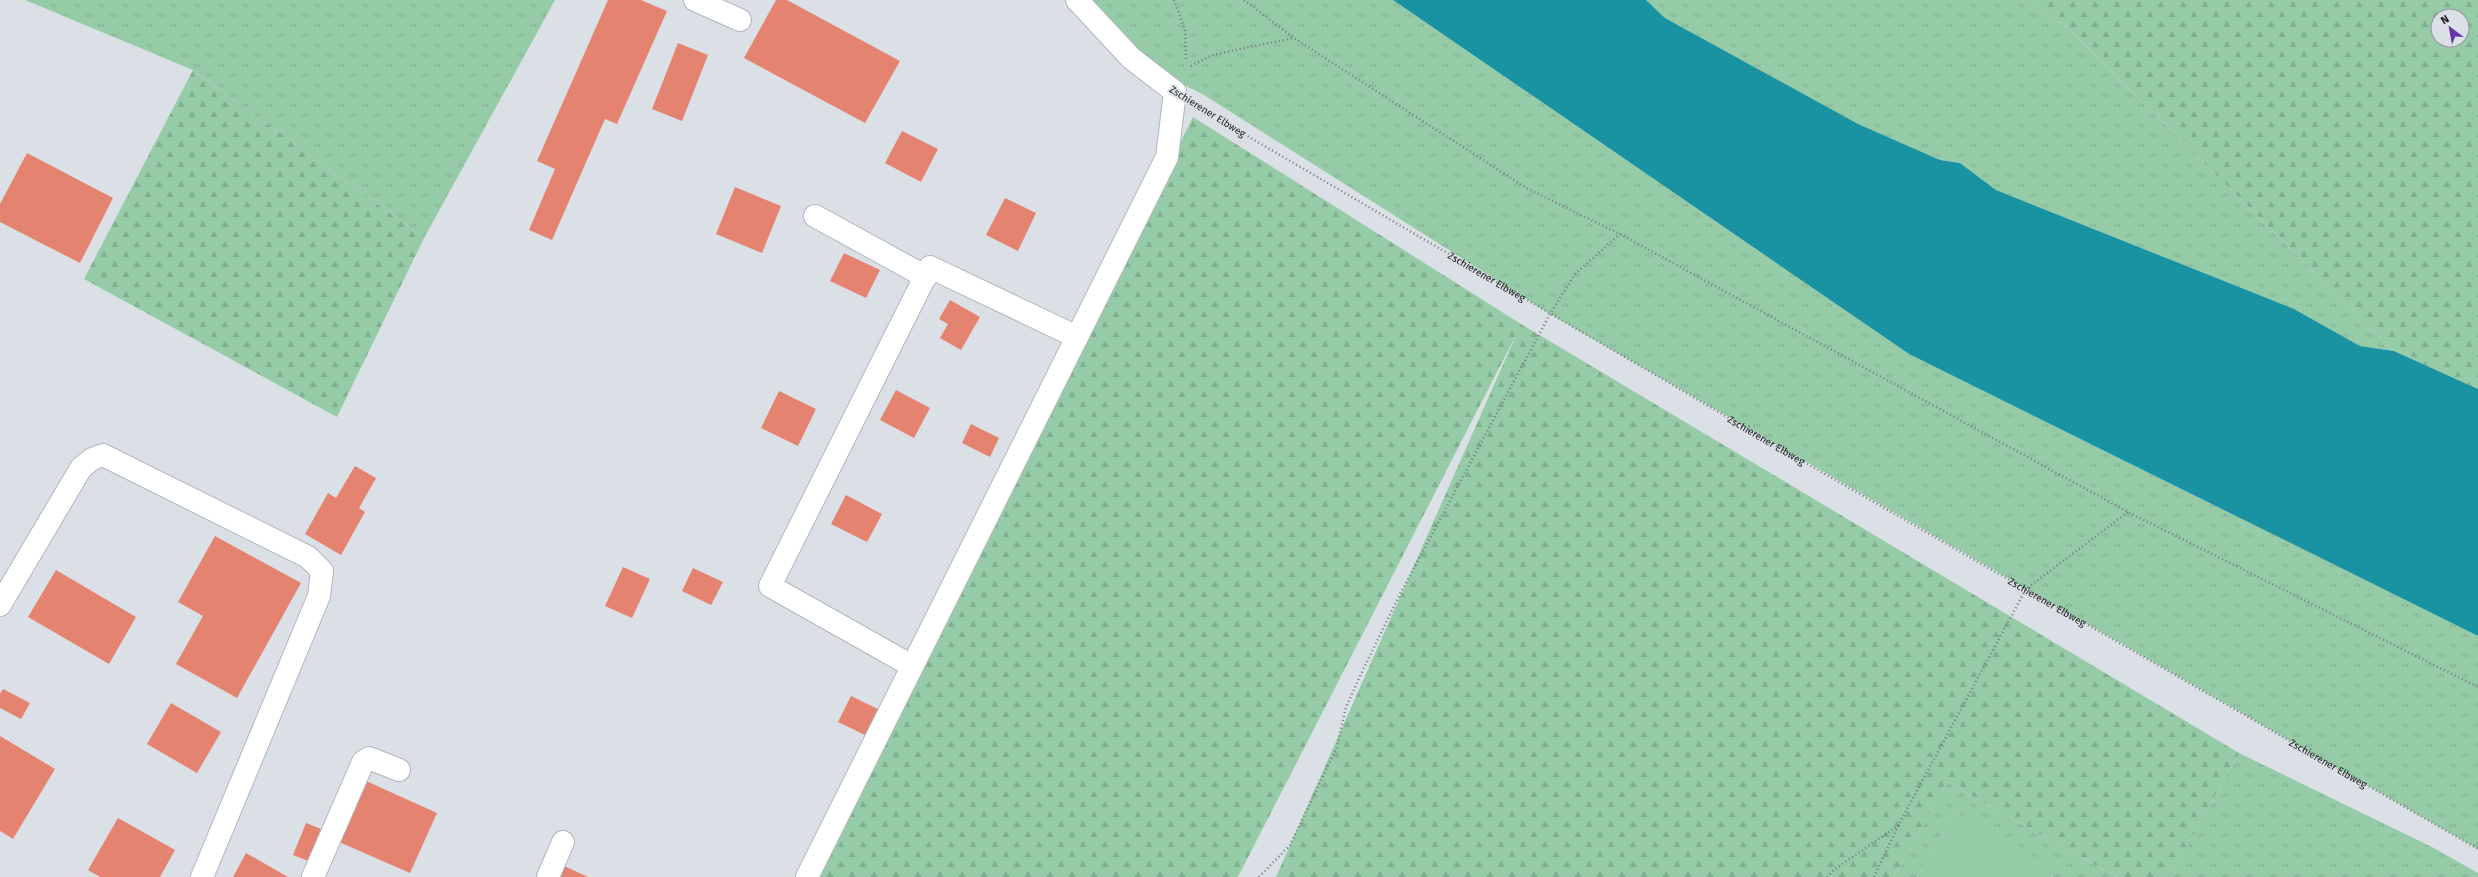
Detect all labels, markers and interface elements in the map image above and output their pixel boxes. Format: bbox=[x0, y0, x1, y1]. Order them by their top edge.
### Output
north arrow bbox=[2430, 8, 2470, 48]
text: N bbox=[2438, 12, 2452, 27]
street label: Zschierener Elbweg bbox=[1167, 84, 1248, 141]
street label: Zschierener Elbweg bbox=[1446, 250, 1528, 305]
street label: Zschierener Elbweg bbox=[1725, 414, 1807, 469]
street label: Zschierener Elbweg bbox=[2006, 576, 2088, 630]
street label: Zschierener Elbweg bbox=[2287, 737, 2369, 791]

